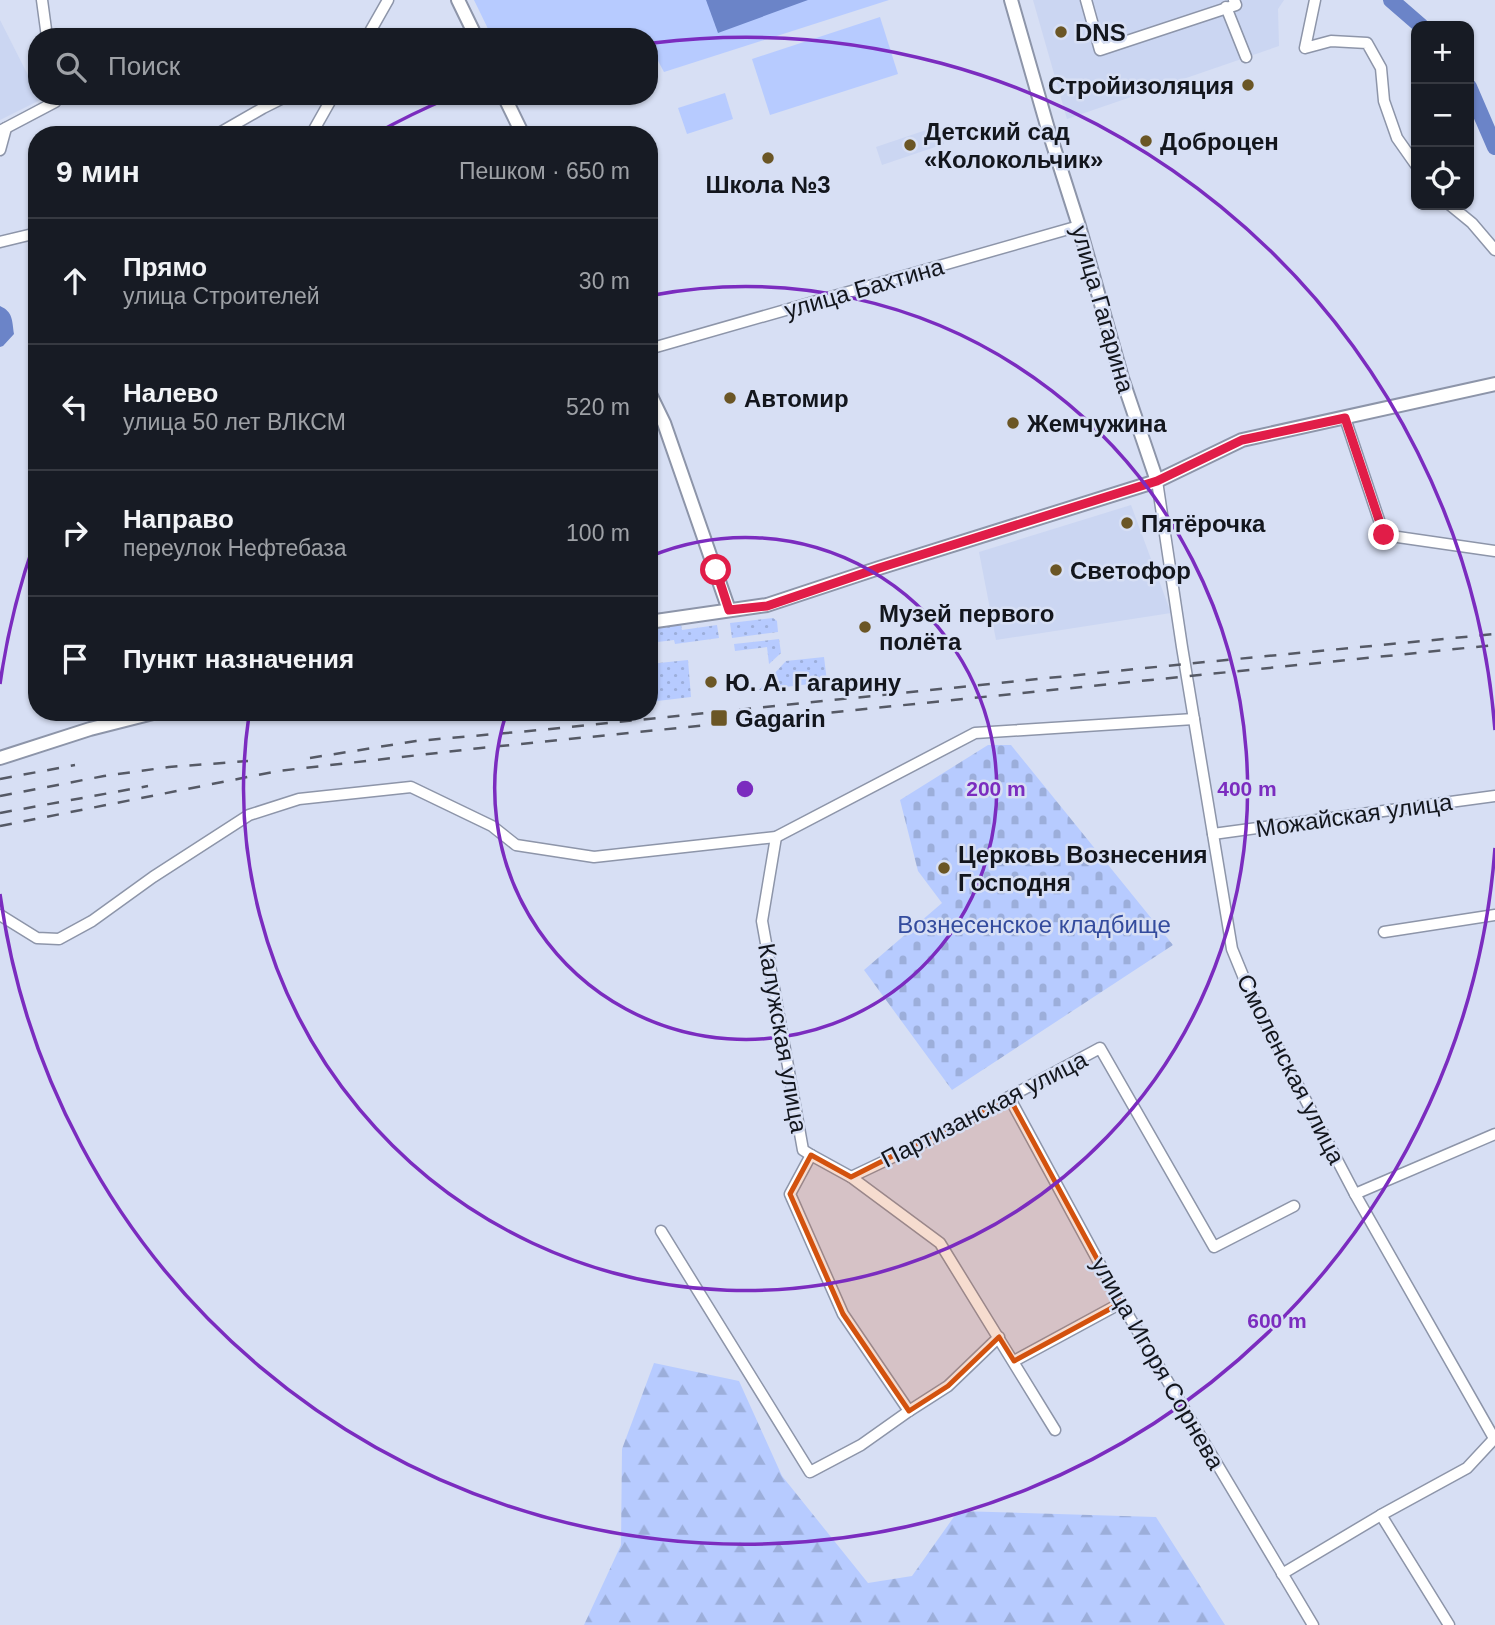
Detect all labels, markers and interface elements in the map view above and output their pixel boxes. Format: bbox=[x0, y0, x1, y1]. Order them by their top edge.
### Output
place label: DNS bbox=[1075, 19, 1126, 46]
map controls bbox=[1411, 21, 1474, 210]
button: + bbox=[1411, 21, 1474, 84]
marker: DNS bbox=[1053, 24, 1069, 40]
search box bbox=[28, 28, 658, 105]
icon: search bbox=[52, 48, 90, 86]
text: Поиск bbox=[108, 51, 180, 81]
place label: Стройизоляция bbox=[1048, 72, 1234, 99]
marker: Стройизоляция bbox=[1240, 77, 1256, 93]
button: − bbox=[1411, 84, 1474, 147]
place label: Детский сад «Колокольчик» bbox=[924, 118, 1103, 173]
place label: Доброцен bbox=[1160, 128, 1279, 155]
marker: Доброцен bbox=[1138, 133, 1154, 149]
marker: Детский сад «Колокольчик» bbox=[902, 137, 918, 153]
button: locate bbox=[1411, 147, 1474, 210]
marker: Школа №3 bbox=[760, 150, 776, 166]
text: 9 мин bbox=[56, 155, 140, 188]
text: Пешком · 650 m bbox=[459, 158, 630, 184]
place label: Школа №3 bbox=[705, 171, 831, 198]
street label: улица Гагарина bbox=[1066, 222, 1140, 396]
text: Прямо bbox=[123, 252, 207, 282]
street label: улица Бахтина bbox=[781, 252, 947, 324]
icon: ahead bbox=[56, 262, 94, 300]
text: 30 m bbox=[579, 268, 630, 294]
text: улица Строителей bbox=[123, 283, 320, 309]
text: Налево bbox=[123, 378, 218, 408]
place label: Автомир bbox=[744, 385, 849, 412]
icon: left bbox=[56, 388, 94, 426]
marker: Автомир bbox=[722, 390, 738, 406]
text: 520 m bbox=[566, 394, 630, 420]
text: улица 50 лет ВЛКСМ bbox=[123, 409, 346, 435]
place label: Жемчужина bbox=[1026, 410, 1167, 437]
marker: Жемчужина bbox=[1005, 415, 1021, 431]
text: Направо bbox=[123, 504, 234, 534]
place label: Пятёрочка bbox=[1141, 510, 1266, 537]
icon: right bbox=[56, 514, 94, 552]
marker: Пятёрочка bbox=[1119, 515, 1135, 531]
route end bbox=[1368, 519, 1399, 550]
text: 100 m bbox=[566, 520, 630, 546]
text: переулок Нефтебаза bbox=[123, 535, 347, 561]
route start bbox=[700, 554, 731, 585]
place label: Светофор bbox=[1070, 557, 1191, 584]
marker: Светофор bbox=[1048, 562, 1064, 578]
place label: Музей первого полёта bbox=[879, 600, 1054, 655]
marker: Музей первого полёта bbox=[857, 619, 873, 635]
icon: arrive bbox=[56, 640, 94, 678]
text: Пункт назначения bbox=[123, 644, 354, 674]
place label: Ю. А. Гагарину bbox=[725, 669, 902, 696]
marker: Ю. А. Гагарину bbox=[703, 674, 719, 690]
place label: Gagarin bbox=[735, 705, 826, 732]
marker: Gagarin bbox=[709, 708, 729, 728]
centre of rings bbox=[733, 777, 757, 801]
text: 200 m bbox=[966, 777, 1026, 800]
text: 400 m bbox=[1217, 777, 1277, 800]
street label: Можайская улица bbox=[1254, 788, 1455, 842]
place label: Церковь Вознесения Господня bbox=[958, 841, 1207, 896]
marker: Церковь Вознесения Господня bbox=[936, 860, 952, 876]
park label: Вознесенское кладбище bbox=[897, 911, 1171, 938]
street label: Калужская улица bbox=[753, 941, 813, 1135]
street label: Смоленская улица bbox=[1231, 970, 1351, 1169]
street label: Партизанская улица bbox=[877, 1045, 1092, 1173]
street label: улица Игоря Сорнева bbox=[1086, 1252, 1230, 1475]
text: 600 m bbox=[1247, 1309, 1307, 1332]

